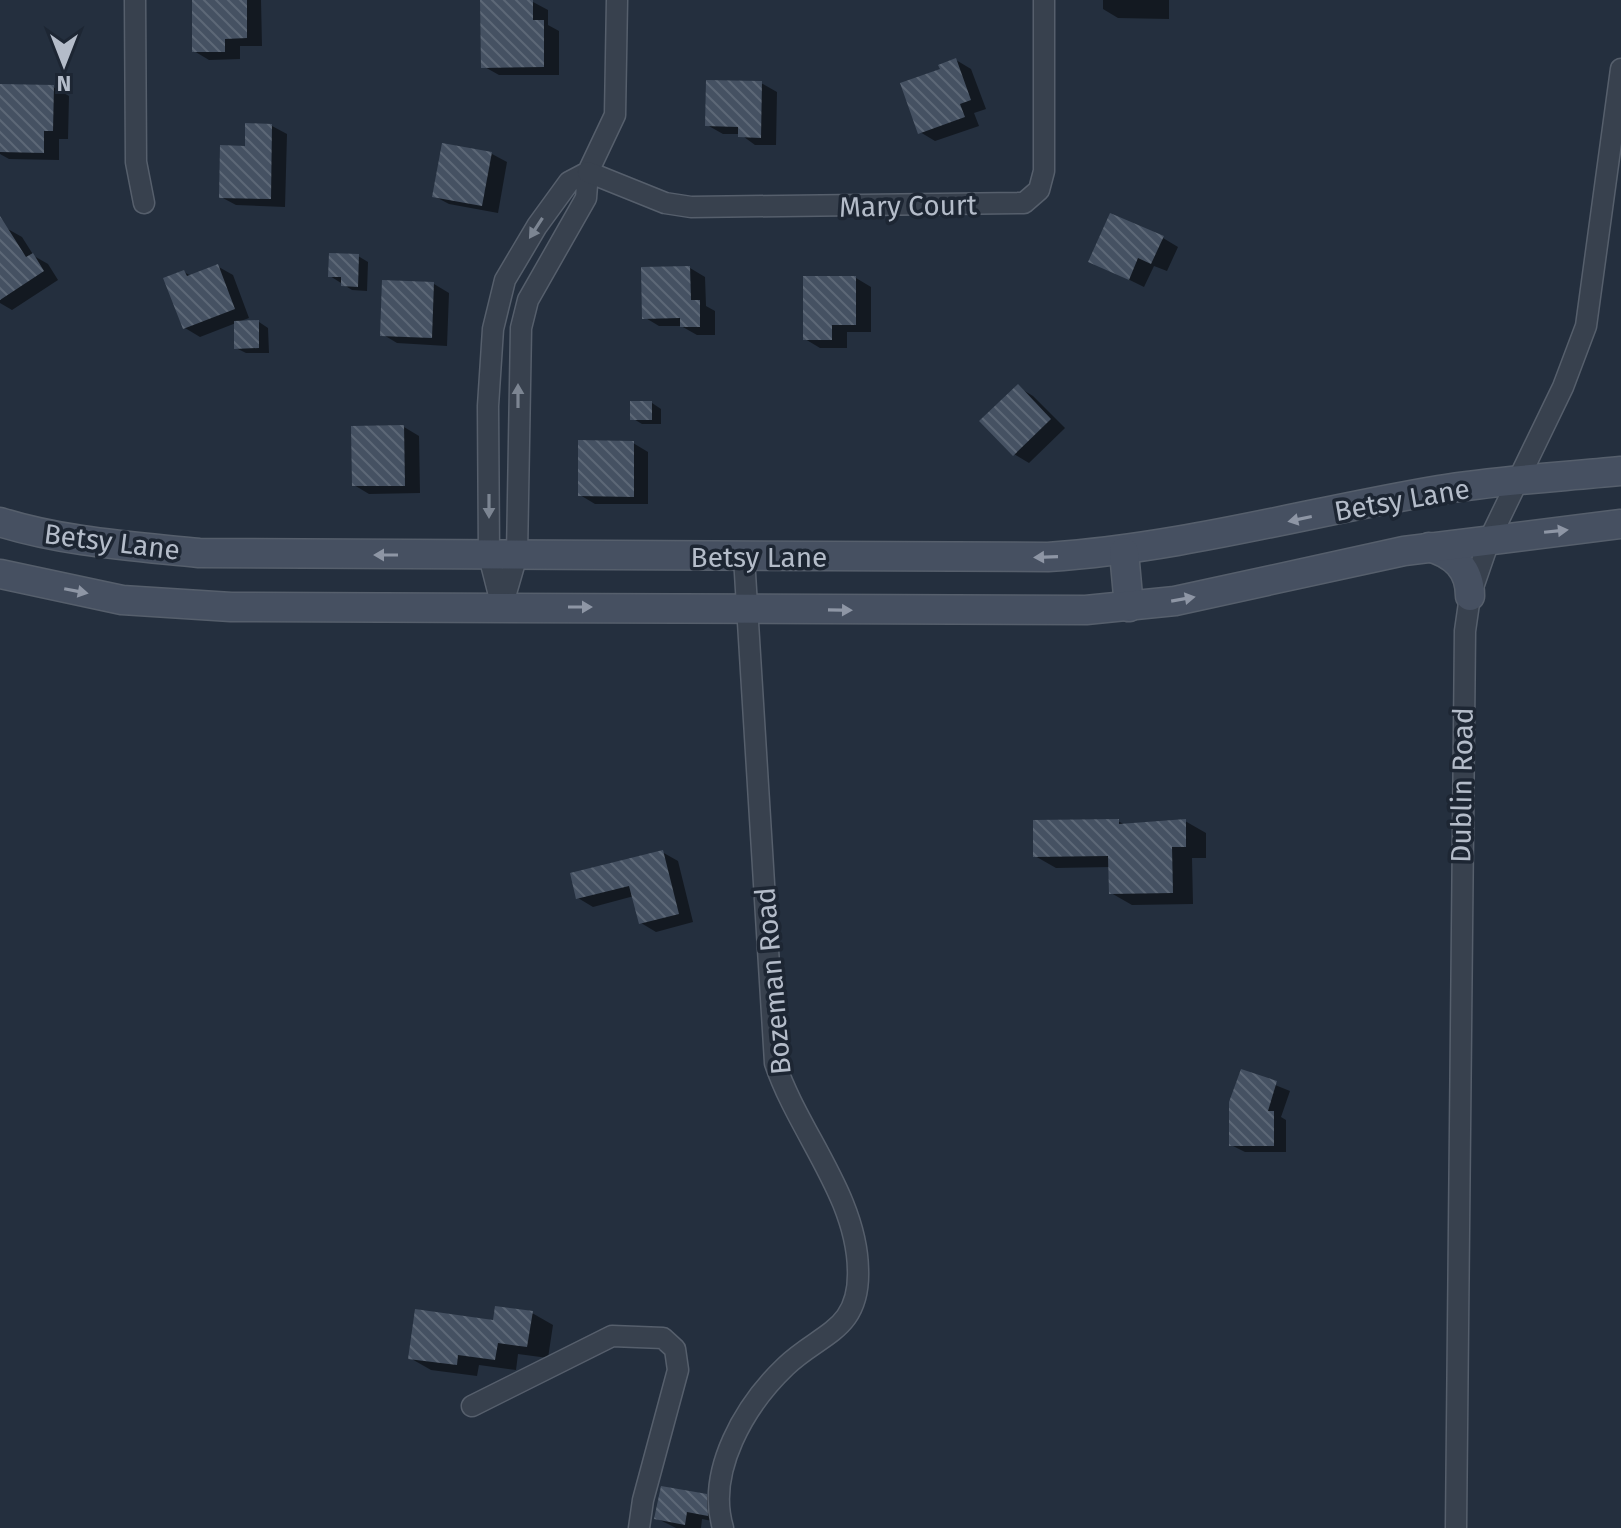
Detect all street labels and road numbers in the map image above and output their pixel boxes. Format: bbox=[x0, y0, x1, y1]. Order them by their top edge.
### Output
street label: Mary Court bbox=[839, 188, 978, 224]
street label: Betsy Lane bbox=[1332, 472, 1472, 528]
street label: Betsy Lane bbox=[42, 517, 182, 567]
street label: Betsy Lane bbox=[691, 541, 827, 574]
street label: Dublin Road bbox=[1444, 707, 1480, 863]
street label: Bozeman Road bbox=[748, 886, 798, 1076]

